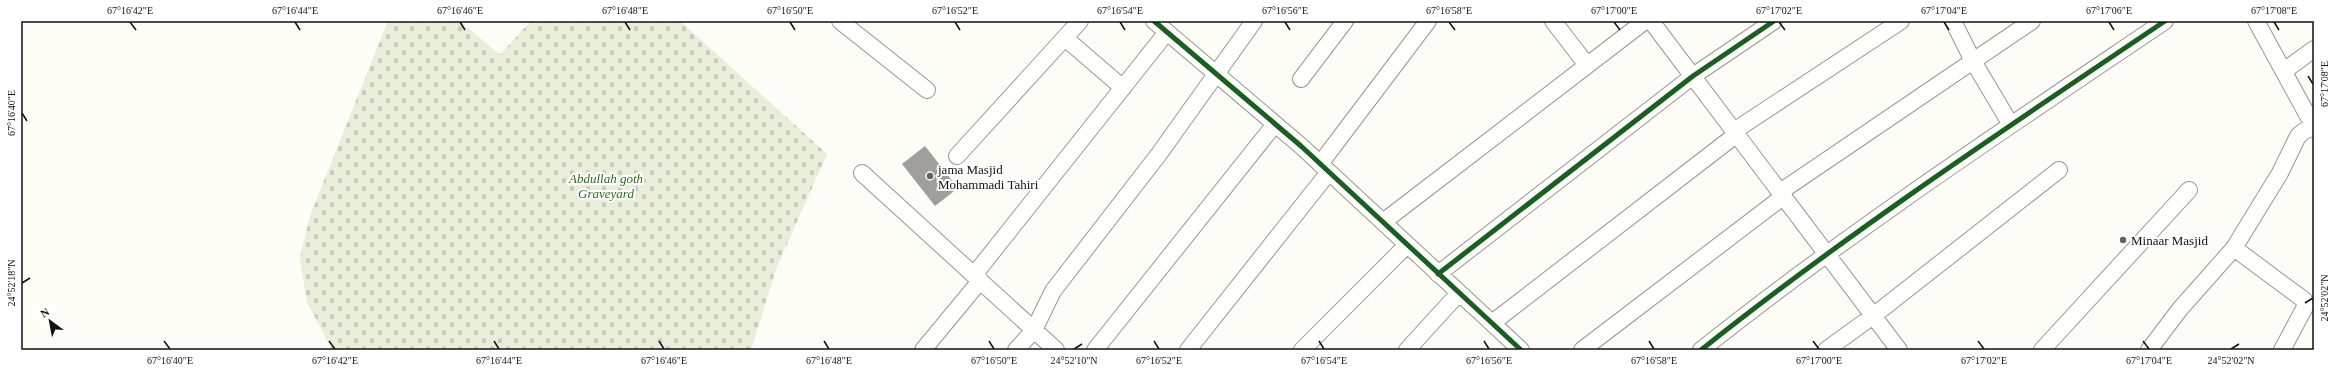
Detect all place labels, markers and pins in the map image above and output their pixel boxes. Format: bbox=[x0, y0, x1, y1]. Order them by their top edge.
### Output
place label: jama Masjid Mohammadi Tahiri bbox=[937, 162, 1039, 192]
marker: jama Masjid Mohammadi Tahiri bbox=[925, 171, 935, 181]
place label: Minaar Masjid bbox=[2131, 233, 2208, 248]
marker: Minaar Masjid bbox=[2118, 235, 2128, 245]

